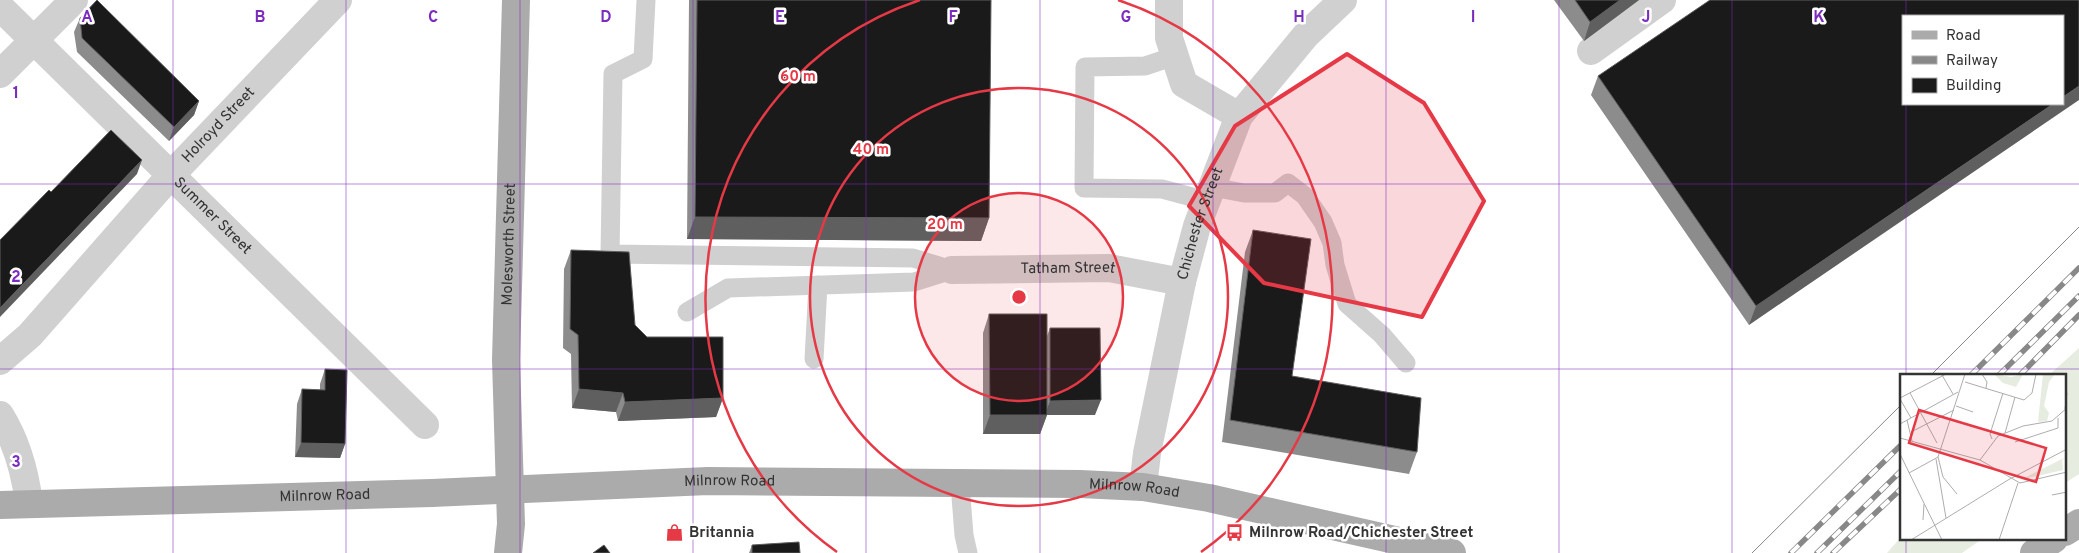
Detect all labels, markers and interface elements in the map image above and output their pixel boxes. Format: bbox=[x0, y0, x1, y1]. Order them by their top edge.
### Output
text: A bbox=[81, 8, 93, 28]
text: B bbox=[254, 8, 266, 28]
text: C bbox=[428, 8, 438, 28]
text: D bbox=[600, 8, 612, 28]
text: E bbox=[775, 8, 785, 28]
text: F bbox=[948, 8, 958, 28]
text: G bbox=[1121, 8, 1131, 28]
text: H bbox=[1293, 8, 1305, 28]
text: I bbox=[1471, 8, 1475, 28]
text: J bbox=[1642, 8, 1650, 28]
text: K bbox=[1813, 8, 1825, 28]
legend bbox=[1902, 15, 2064, 105]
text: Road bbox=[1946, 27, 1981, 46]
text: Railway bbox=[1946, 52, 1998, 71]
text: 60 m bbox=[780, 68, 816, 87]
text: Building bbox=[1946, 77, 2001, 96]
street label: Holroyd Street bbox=[178, 83, 259, 167]
text: 1 bbox=[13, 84, 19, 104]
text: 40 m bbox=[853, 141, 889, 160]
street label: Chichester Street bbox=[1173, 165, 1228, 282]
street label: Summer Street bbox=[169, 173, 256, 259]
street label: Molesworth Street bbox=[498, 183, 520, 306]
text: 20 m bbox=[927, 216, 963, 235]
street label: Tatham Street bbox=[1020, 258, 1117, 279]
text: 2 bbox=[11, 268, 21, 288]
centre of rings bbox=[1010, 288, 1028, 306]
inset map bbox=[1900, 374, 2066, 540]
text: 3 bbox=[11, 453, 21, 473]
street label: Milnrow Road bbox=[684, 471, 775, 492]
street label: Milnrow Road bbox=[1089, 475, 1181, 502]
street label: Milnrow Road bbox=[279, 485, 371, 507]
shop icon: Britannia bbox=[665, 523, 685, 543]
bus stop icon: Milnrow Road/Chichester Street bbox=[1225, 523, 1245, 543]
place label: Britannia bbox=[689, 524, 754, 543]
place label: Milnrow Road/Chichester Street bbox=[1249, 524, 1473, 543]

